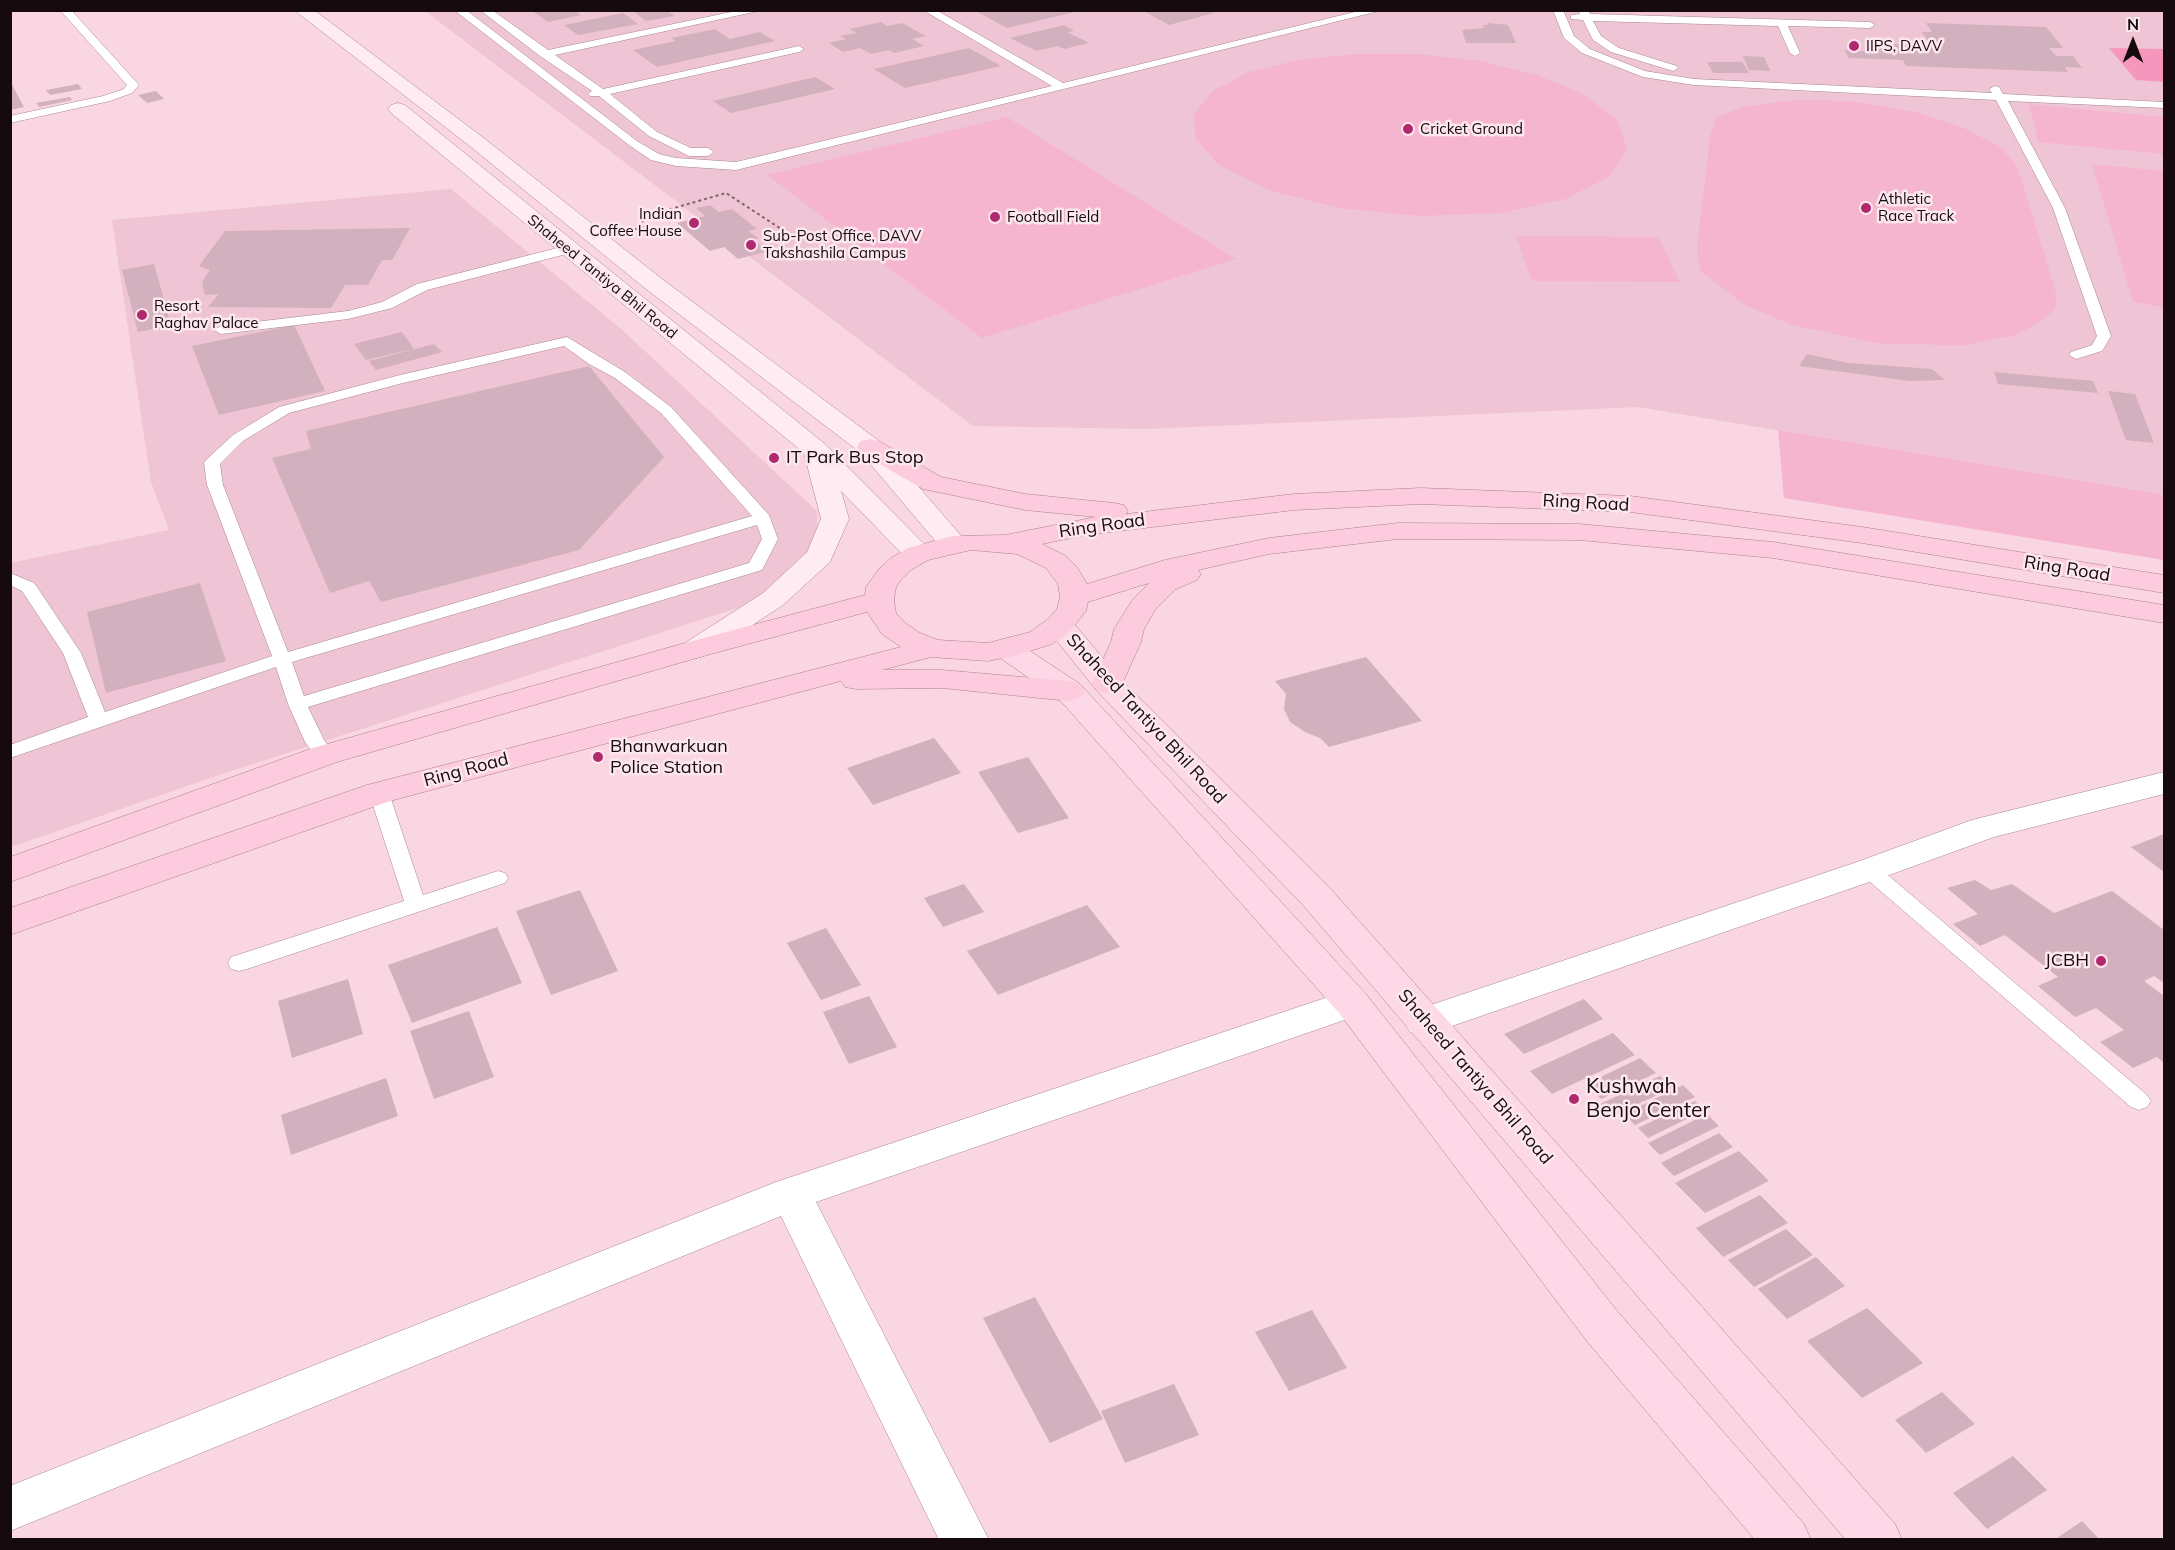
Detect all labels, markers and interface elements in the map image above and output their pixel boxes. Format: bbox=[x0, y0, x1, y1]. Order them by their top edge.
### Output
north arrow bbox=[2103, 12, 2163, 72]
text: N bbox=[2127, 14, 2139, 34]
place label: IIPS, DAVV bbox=[1866, 37, 1942, 55]
marker: IIPS, DAVV bbox=[1847, 39, 1861, 53]
place label: Cricket Ground bbox=[1420, 120, 1523, 138]
marker: Cricket Ground bbox=[1401, 122, 1415, 136]
place label: Athletic Race Track bbox=[1878, 190, 1954, 225]
marker: Athletic Race Track bbox=[1859, 201, 1873, 215]
place label: Indian Coffee House bbox=[590, 205, 682, 240]
place label: Football Field bbox=[1007, 208, 1099, 226]
marker: Football Field bbox=[988, 210, 1002, 224]
street label: Shaheed Tantiya Bhil Road bbox=[524, 211, 680, 343]
marker: Indian Coffee House bbox=[687, 216, 701, 230]
place label: Sub-Post Office, DAVV Takshashila Campus bbox=[763, 227, 921, 262]
marker: Sub-Post Office, DAVV Takshashila Campus bbox=[744, 238, 758, 252]
place label: Resort Raghav Palace bbox=[154, 297, 258, 332]
marker: Resort Raghav Palace bbox=[135, 308, 149, 322]
place label: IT Park Bus Stop bbox=[786, 447, 924, 469]
marker: IT Park Bus Stop bbox=[767, 451, 781, 465]
street label: Ring Road bbox=[1542, 490, 1630, 516]
street label: Ring Road bbox=[1057, 509, 1147, 543]
street label: Ring Road bbox=[2022, 552, 2112, 586]
street label: Shaheed Tantiya Bhil Road bbox=[1061, 629, 1231, 809]
place label: Bhanwarkuan Police Station bbox=[610, 736, 728, 778]
street label: Ring Road bbox=[421, 748, 511, 792]
marker: Bhanwarkuan Police Station bbox=[591, 750, 605, 764]
place label: JCBH bbox=[2045, 950, 2089, 972]
marker: JCBH bbox=[2094, 954, 2108, 968]
street label: Shaheed Tantiya Bhil Road bbox=[1393, 985, 1557, 1169]
place label: Kushwah Benjo Center bbox=[1586, 1074, 1710, 1124]
marker: Kushwah Benjo Center bbox=[1567, 1092, 1581, 1106]

